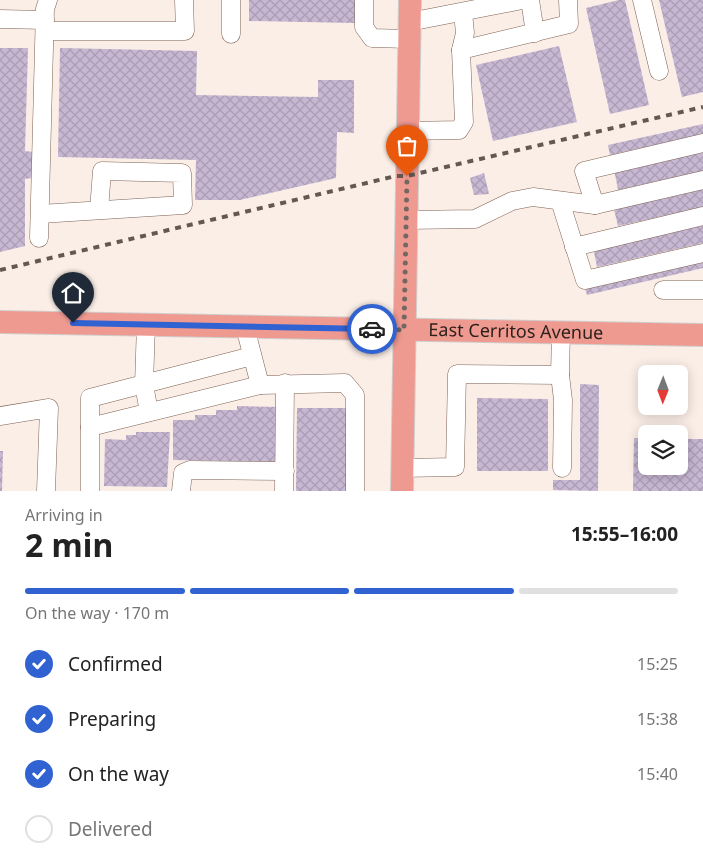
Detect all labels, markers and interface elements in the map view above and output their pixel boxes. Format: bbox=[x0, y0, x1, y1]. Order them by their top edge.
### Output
pin bbox=[386, 125, 428, 176]
icon: bag bbox=[393, 132, 421, 160]
pin bbox=[52, 272, 94, 323]
icon: home bbox=[59, 279, 87, 307]
courier bbox=[347, 304, 397, 354]
icon: car bbox=[358, 315, 386, 343]
street label: East Cerritos Avenue bbox=[428, 317, 604, 344]
north arrow bbox=[638, 365, 688, 415]
map controls bbox=[638, 365, 688, 475]
button: layers bbox=[638, 425, 688, 475]
text: Arriving in bbox=[25, 504, 103, 526]
text: 15:55–16:00 bbox=[571, 521, 678, 547]
text: 2 min bbox=[25, 523, 113, 566]
text: On the way · 170 m bbox=[25, 602, 169, 624]
icon: check bbox=[25, 650, 53, 678]
text: Confirmed bbox=[68, 651, 163, 677]
text: 15:25 bbox=[637, 653, 678, 675]
icon: check bbox=[25, 705, 53, 733]
text: Preparing bbox=[68, 706, 156, 732]
text: 15:38 bbox=[637, 708, 678, 730]
icon: check bbox=[25, 760, 53, 788]
text: On the way bbox=[68, 761, 169, 787]
text: 15:40 bbox=[637, 763, 678, 785]
text: Delivered bbox=[68, 816, 153, 842]

